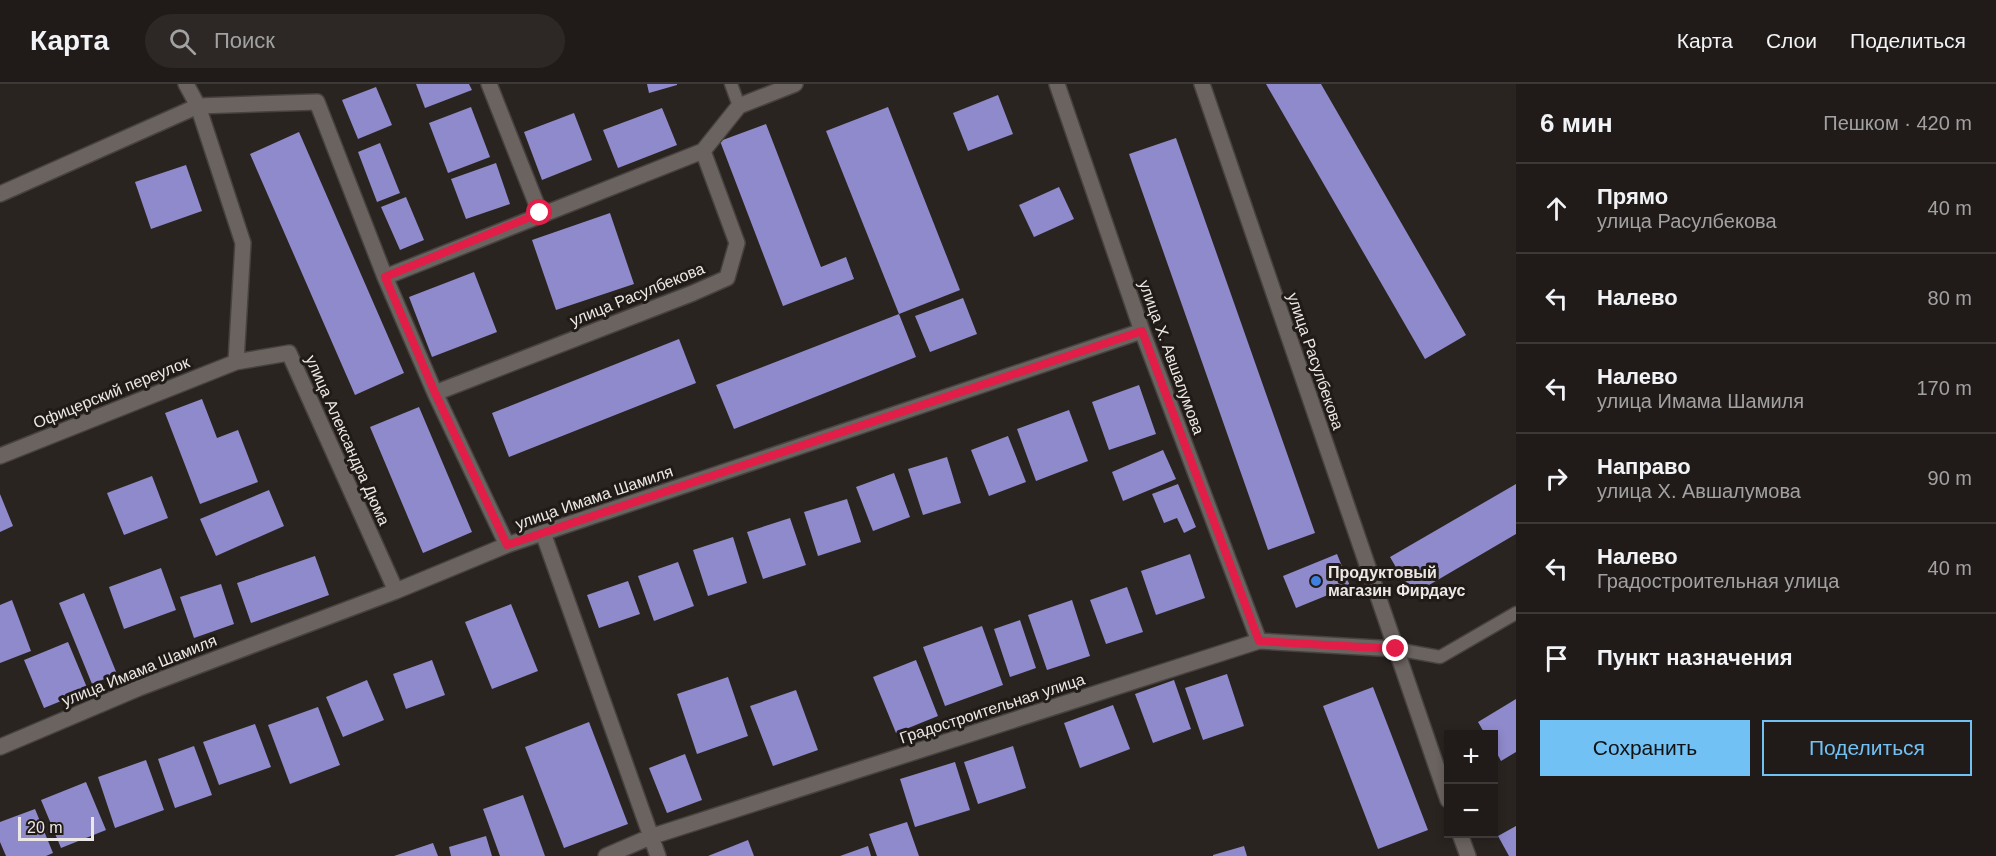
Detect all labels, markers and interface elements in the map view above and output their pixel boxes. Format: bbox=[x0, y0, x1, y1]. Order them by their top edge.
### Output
search box bbox=[145, 14, 565, 68]
text: Карта bbox=[30, 25, 109, 56]
icon: search bbox=[166, 25, 199, 58]
text: Поиск bbox=[214, 28, 275, 53]
text: Карта bbox=[1677, 29, 1733, 52]
text: Слои bbox=[1766, 29, 1817, 52]
text: Поделиться bbox=[1850, 29, 1966, 52]
text: 6 мин bbox=[1540, 108, 1613, 138]
text: Пешком · 420 m bbox=[1823, 112, 1972, 134]
text: Прямо bbox=[1597, 184, 1668, 209]
icon: ahead bbox=[1540, 192, 1573, 225]
text: 40 m bbox=[1928, 197, 1972, 219]
route start bbox=[526, 199, 552, 225]
text: улица Расулбекова bbox=[1597, 210, 1777, 232]
street label: улица Расулбекова bbox=[567, 260, 707, 329]
street label: улица Х. Авшалумова bbox=[1136, 278, 1207, 437]
icon: left bbox=[1540, 282, 1573, 315]
text: Налево bbox=[1597, 285, 1678, 310]
text: 80 m bbox=[1928, 287, 1972, 309]
street label: улица Расулбекова bbox=[1284, 290, 1347, 432]
street label: Офицерский переулок bbox=[31, 353, 193, 432]
street label: улица Александра Дюма bbox=[302, 353, 393, 528]
text: Налево bbox=[1597, 364, 1678, 389]
icon: left bbox=[1540, 372, 1573, 405]
text: 170 m bbox=[1916, 377, 1972, 399]
text: улица Имама Шамиля bbox=[1597, 390, 1804, 412]
text: Направо bbox=[1597, 454, 1691, 479]
street label: улица Имама Шамиля bbox=[513, 462, 675, 532]
icon: right bbox=[1540, 462, 1573, 495]
text: 90 m bbox=[1928, 467, 1972, 489]
text: улица Х. Авшалумова bbox=[1597, 480, 1801, 502]
text: Налево bbox=[1597, 544, 1678, 569]
icon: left bbox=[1540, 552, 1573, 585]
text: 40 m bbox=[1928, 557, 1972, 579]
place label: Продуктовый магазин Фирдаус bbox=[1328, 564, 1466, 599]
text: Градостроительная улица bbox=[1597, 570, 1839, 592]
marker: Продуктовый магазин Фирдаус bbox=[1309, 574, 1323, 588]
street label: улица Имама Шамиля bbox=[59, 632, 219, 709]
route end bbox=[1382, 635, 1408, 661]
icon: arrive bbox=[1540, 642, 1573, 675]
text: Пункт назначения bbox=[1597, 645, 1793, 670]
street label: Градостроительная улица bbox=[897, 670, 1087, 747]
button: Сохранить bbox=[1540, 720, 1750, 776]
button: Поделиться bbox=[1762, 720, 1972, 776]
map controls bbox=[1444, 730, 1498, 838]
button: + bbox=[1444, 730, 1498, 784]
button: − bbox=[1444, 784, 1498, 838]
scale bar bbox=[18, 814, 94, 842]
text: 20 m bbox=[27, 819, 63, 836]

